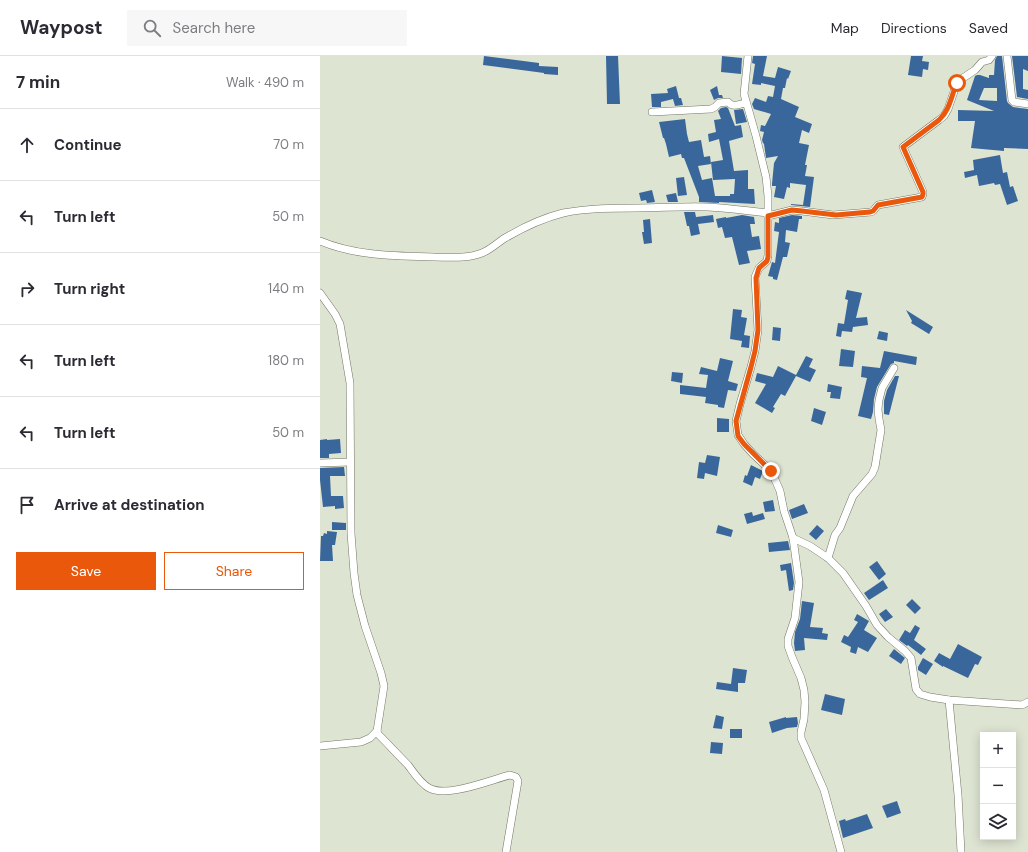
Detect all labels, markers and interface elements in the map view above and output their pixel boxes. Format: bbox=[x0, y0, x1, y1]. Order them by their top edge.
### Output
search box bbox=[127, 10, 407, 46]
text: Waypost bbox=[20, 15, 103, 40]
icon: search bbox=[141, 17, 163, 39]
text: Search here bbox=[173, 18, 255, 38]
text: Map bbox=[831, 19, 859, 37]
text: Directions bbox=[881, 19, 947, 37]
text: Saved bbox=[969, 19, 1008, 37]
text: 7 min bbox=[16, 71, 60, 93]
text: Walk · 490 m bbox=[226, 74, 304, 91]
route start bbox=[948, 74, 966, 92]
icon: ahead bbox=[16, 134, 38, 156]
text: Continue bbox=[54, 135, 122, 155]
text: 70 m bbox=[273, 136, 304, 153]
icon: left bbox=[16, 206, 38, 228]
text: Turn left bbox=[54, 207, 115, 227]
text: 50 m bbox=[272, 208, 304, 225]
icon: right bbox=[16, 278, 38, 300]
text: Turn right bbox=[54, 279, 125, 299]
text: 140 m bbox=[268, 280, 304, 297]
icon: left bbox=[16, 350, 38, 372]
text: Turn left bbox=[54, 351, 115, 371]
text: 180 m bbox=[268, 352, 304, 369]
icon: left bbox=[16, 422, 38, 444]
text: Turn left bbox=[54, 423, 115, 443]
text: 50 m bbox=[272, 424, 304, 441]
route end bbox=[762, 462, 780, 480]
icon: arrive bbox=[16, 494, 38, 516]
text: Arrive at destination bbox=[54, 495, 205, 515]
button: Save bbox=[16, 552, 156, 590]
button: Share bbox=[164, 552, 304, 590]
map controls bbox=[980, 732, 1016, 840]
button: + bbox=[980, 732, 1016, 768]
button: − bbox=[980, 768, 1016, 804]
button: layers bbox=[980, 804, 1016, 840]

